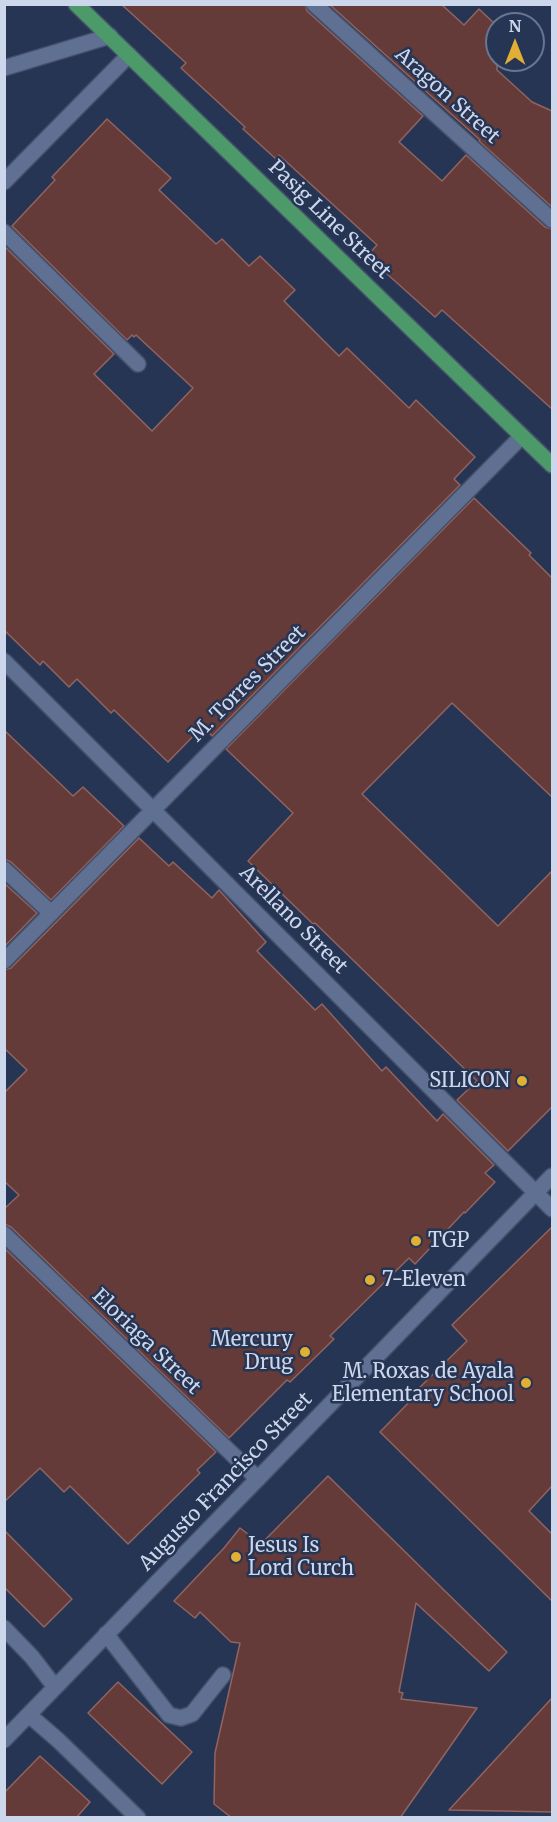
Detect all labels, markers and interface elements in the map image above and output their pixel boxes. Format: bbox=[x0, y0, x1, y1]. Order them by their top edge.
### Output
north arrow bbox=[485, 12, 545, 72]
text: N bbox=[509, 16, 521, 36]
street label: Aragon Street bbox=[390, 43, 504, 149]
street label: Pasig Line Street bbox=[263, 156, 395, 284]
street label: M. Torres Street bbox=[185, 621, 311, 747]
street label: Arellano Street bbox=[234, 861, 352, 979]
place label: SILICON bbox=[429, 1069, 510, 1093]
marker: SILICON bbox=[515, 1074, 529, 1088]
place label: TGP bbox=[428, 1229, 469, 1253]
marker: TGP bbox=[409, 1234, 423, 1248]
place label: 7-Eleven bbox=[382, 1268, 466, 1292]
marker: 7-Eleven bbox=[363, 1273, 377, 1287]
street label: Eloriaga Street bbox=[87, 1284, 205, 1400]
place label: Mercury Drug bbox=[211, 1328, 293, 1375]
marker: Mercury Drug bbox=[298, 1345, 312, 1359]
place label: M. Roxas de Ayala Elementary School bbox=[332, 1360, 514, 1407]
marker: M. Roxas de Ayala Elementary School bbox=[519, 1376, 533, 1390]
street label: Augusto Francisco Street bbox=[135, 1388, 317, 1576]
place label: Jesus Is Lord Curch bbox=[248, 1534, 354, 1581]
marker: Jesus Is Lord Curch bbox=[229, 1550, 243, 1564]

